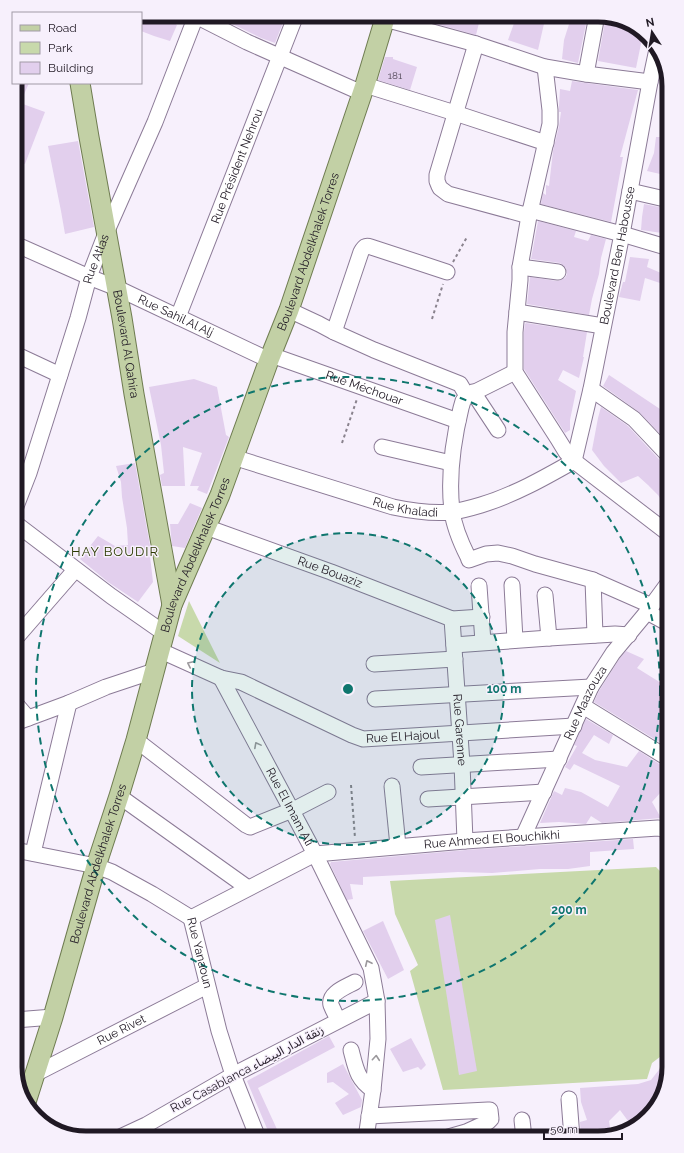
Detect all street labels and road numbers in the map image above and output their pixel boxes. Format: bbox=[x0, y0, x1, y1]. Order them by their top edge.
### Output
street label: Rue Président Nehrou bbox=[208, 107, 266, 225]
street label: Boulevard Abdelkhalek Torres bbox=[274, 171, 342, 333]
street label: Boulevard Ben Habousse bbox=[597, 185, 638, 326]
street label: Rue Atlas bbox=[80, 232, 112, 285]
street label: Boulevard Al Qahira bbox=[110, 289, 142, 399]
street label: Rue Sahil Al Alj bbox=[136, 292, 216, 340]
street label: Rue Méchouar bbox=[324, 368, 406, 408]
street label: Boulevard Abdelkhalek Torres bbox=[158, 475, 233, 634]
street label: Rue Khaladi bbox=[371, 494, 438, 520]
street label: Rue Bouaziz bbox=[296, 554, 365, 591]
street label: Rue Maazouza bbox=[561, 663, 610, 742]
street label: Rue Garenne bbox=[450, 693, 469, 766]
street label: Rue El Hajoul bbox=[365, 727, 441, 746]
street label: Rue El Imam Ali bbox=[263, 765, 316, 848]
street label: Boulevard Abdelkhalek Torres bbox=[67, 782, 129, 945]
street label: Rue Ahmed El Bouchikhi bbox=[423, 828, 560, 852]
street label: Rue Yanaoun bbox=[184, 916, 215, 990]
street label: Rue Rivet bbox=[95, 1012, 148, 1048]
street label: Rue Casablanca زنقة الدار البيضاء bbox=[168, 1023, 326, 1116]

